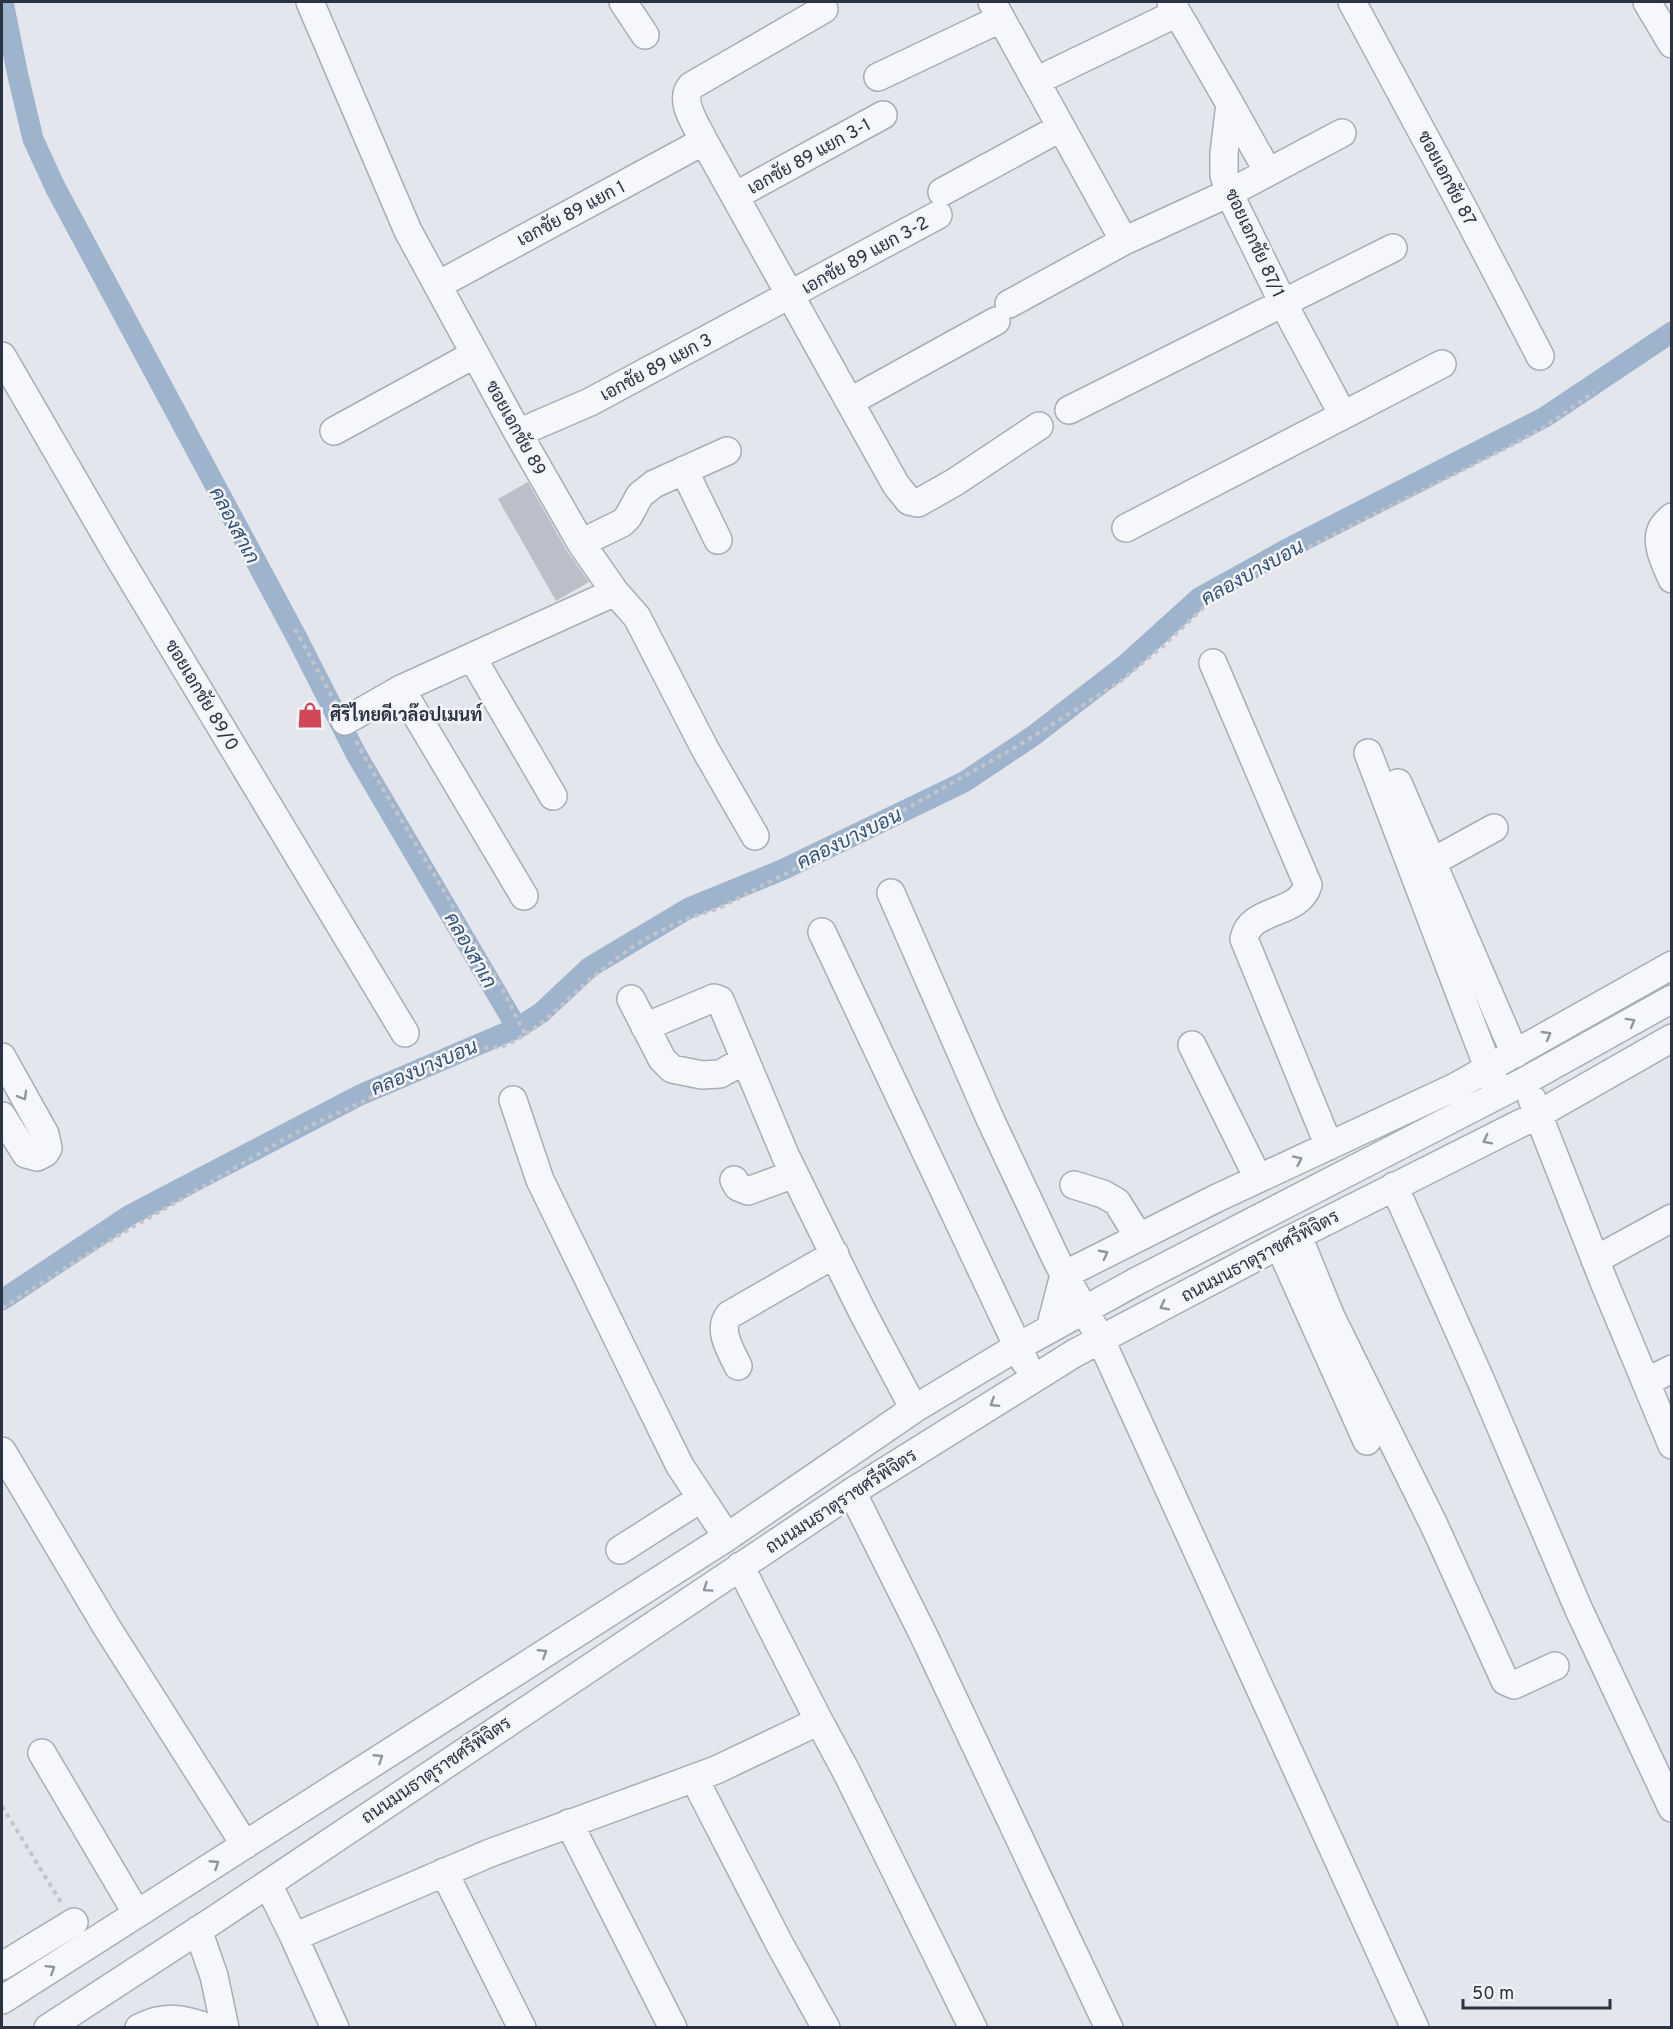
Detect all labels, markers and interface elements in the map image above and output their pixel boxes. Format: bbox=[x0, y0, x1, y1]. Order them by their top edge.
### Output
street label: เอกชัย 89 แยก 3-1 bbox=[744, 113, 875, 201]
street label: ซอยเอกชัย 87 bbox=[1411, 127, 1481, 230]
street label: เอกชัย 89 แยก 1 bbox=[513, 175, 630, 253]
street label: ซอยเอกชัย 87/1 bbox=[1218, 185, 1290, 302]
street label: เอกชัย 89 แยก 3-2 bbox=[798, 211, 933, 301]
street label: เอกชัย 89 แยก 3 bbox=[596, 328, 717, 408]
street label: ซอยเอกชัย 89 bbox=[479, 377, 551, 480]
water label: คลองสาเก bbox=[202, 483, 264, 569]
water label: คลองบางบอน bbox=[1197, 535, 1309, 613]
street label: ซอยเอกชัย 89/0 bbox=[158, 635, 244, 756]
shop icon: ศิริไทยดีเวล๊อปเมนท์ bbox=[295, 700, 325, 730]
place label: ศิริไทยดีเวล๊อปเมนท์ bbox=[330, 702, 483, 728]
water label: คลองบางบอน bbox=[793, 803, 907, 876]
water label: คลองสาเก bbox=[437, 908, 501, 994]
one-way arrow bbox=[1625, 1017, 1635, 1029]
one-way arrow bbox=[1541, 1031, 1552, 1043]
water label: คลองบางบอน bbox=[367, 1035, 482, 1103]
one-way arrow bbox=[16, 1089, 27, 1100]
one-way arrow bbox=[1482, 1133, 1493, 1144]
one-way arrow bbox=[1292, 1155, 1303, 1167]
street label: ถนนมนธาตุราชศรีพิจิตร bbox=[1176, 1203, 1344, 1309]
one-way arrow bbox=[1097, 1250, 1108, 1261]
one-way arrow bbox=[1159, 1299, 1170, 1310]
one-way arrow bbox=[990, 1395, 1001, 1406]
street label: ถนนมนธาตุราชศรีพิจิตร bbox=[760, 1442, 922, 1560]
one-way arrow bbox=[703, 1581, 714, 1592]
one-way arrow bbox=[536, 1649, 547, 1660]
street label: ถนนมนธาตุราชศรีพิจิตร bbox=[356, 1710, 516, 1830]
one-way arrow bbox=[372, 1754, 383, 1765]
one-way arrow bbox=[208, 1860, 219, 1871]
one-way arrow bbox=[45, 1964, 55, 1976]
scale bar bbox=[1463, 1972, 1610, 2010]
text: 50 m bbox=[1472, 1983, 1514, 2006]

